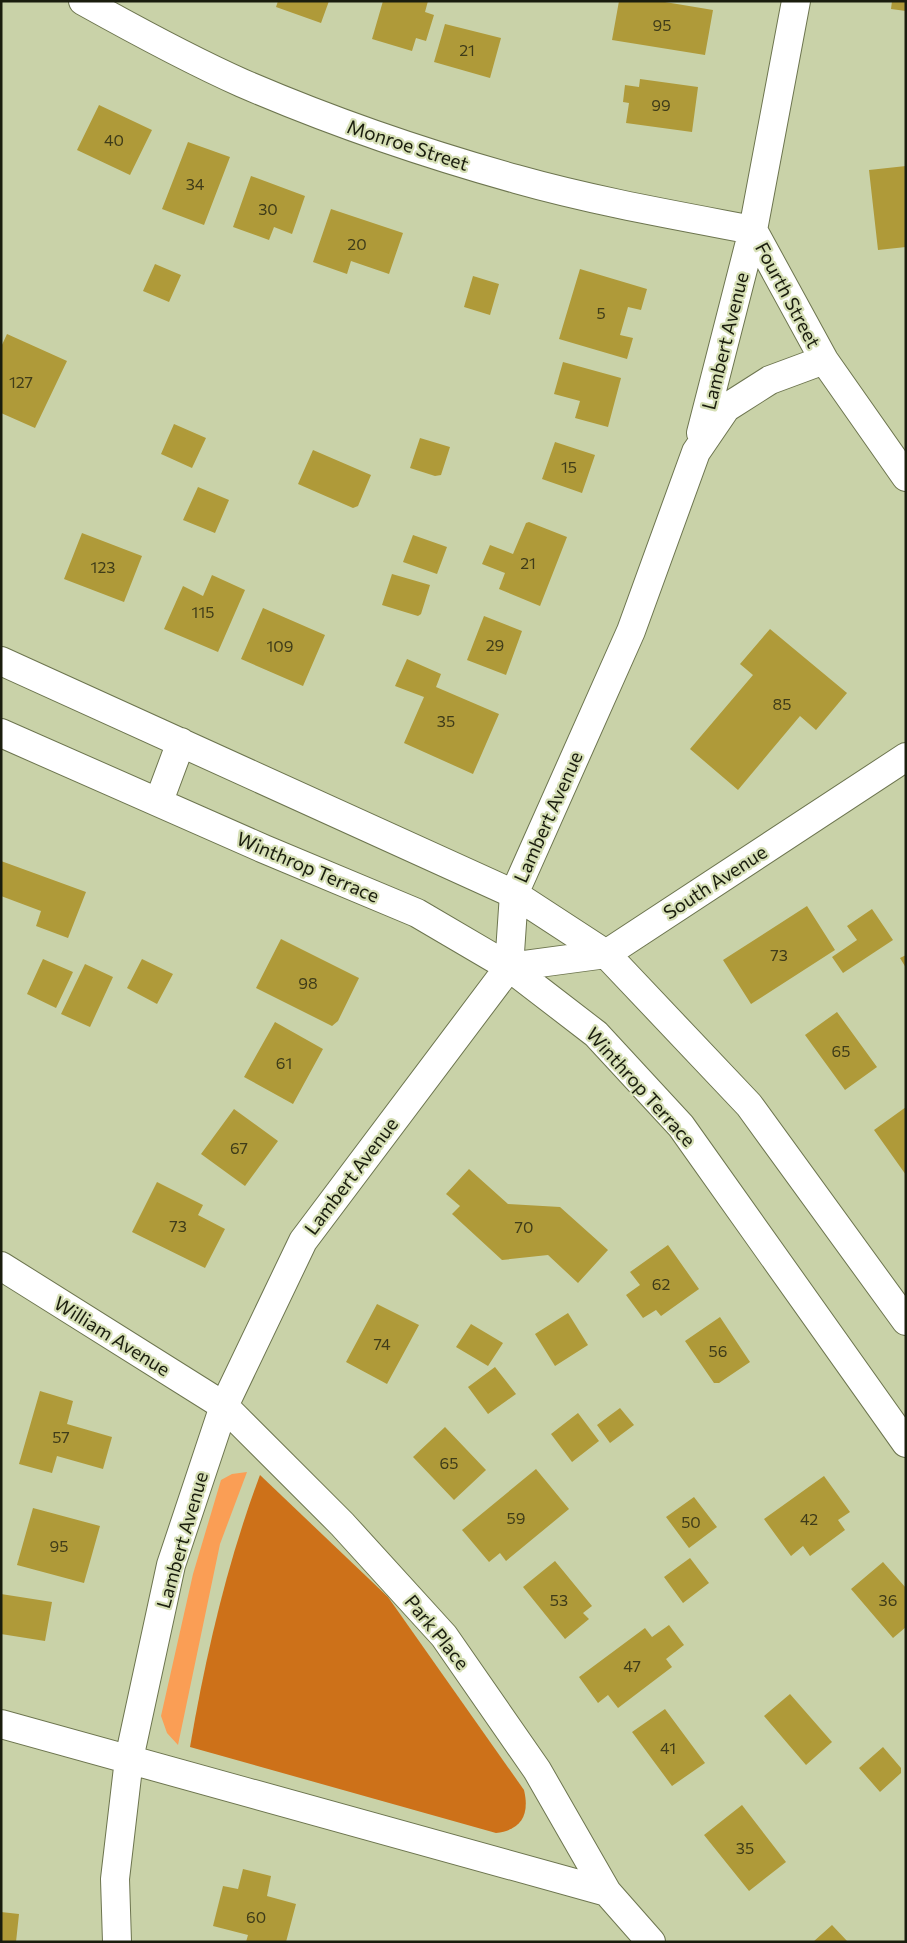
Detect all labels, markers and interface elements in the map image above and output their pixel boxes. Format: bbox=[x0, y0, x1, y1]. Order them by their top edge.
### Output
house number: 95 bbox=[653, 15, 671, 34]
house number: 21 bbox=[459, 40, 475, 59]
house number: 99 bbox=[651, 95, 671, 114]
street label: Monroe Street bbox=[345, 114, 472, 175]
house number: 40 bbox=[104, 130, 124, 149]
house number: 34 bbox=[186, 174, 205, 193]
house number: 30 bbox=[258, 199, 278, 218]
house number: 20 bbox=[347, 234, 367, 253]
street label: Fourth Street bbox=[751, 238, 826, 352]
street label: Lambert Avenue bbox=[696, 270, 753, 412]
house number: 5 bbox=[596, 303, 606, 322]
house number: 127 bbox=[9, 372, 33, 391]
house number: 15 bbox=[561, 457, 577, 476]
house number: 21 bbox=[520, 553, 536, 572]
house number: 123 bbox=[91, 557, 115, 576]
house number: 115 bbox=[192, 602, 214, 621]
house number: 29 bbox=[486, 635, 504, 654]
house number: 109 bbox=[267, 636, 294, 655]
house number: 85 bbox=[773, 694, 791, 713]
house number: 35 bbox=[437, 711, 455, 730]
street label: Lambert Avenue bbox=[508, 748, 587, 886]
street label: Winthrop Terrace bbox=[234, 826, 383, 907]
street label: South Avenue bbox=[659, 840, 771, 924]
house number: 73 bbox=[770, 945, 788, 964]
house number: 98 bbox=[298, 973, 318, 992]
street label: Winthrop Terrace bbox=[582, 1022, 701, 1151]
house number: 65 bbox=[832, 1041, 850, 1060]
house number: 61 bbox=[276, 1053, 292, 1072]
street label: Lambert Avenue bbox=[299, 1112, 402, 1239]
house number: 67 bbox=[230, 1138, 248, 1157]
house number: 73 bbox=[169, 1216, 187, 1235]
house number: 70 bbox=[515, 1217, 533, 1236]
house number: 62 bbox=[652, 1274, 670, 1293]
street label: William Avenue bbox=[50, 1291, 174, 1380]
house number: 74 bbox=[373, 1334, 391, 1353]
house number: 56 bbox=[709, 1341, 727, 1360]
house number: 57 bbox=[52, 1427, 70, 1446]
house number: 65 bbox=[440, 1453, 458, 1472]
street label: Lambert Avenue bbox=[151, 1469, 212, 1611]
house number: 59 bbox=[507, 1508, 525, 1527]
house number: 42 bbox=[800, 1509, 818, 1528]
house number: 50 bbox=[681, 1512, 701, 1531]
house number: 95 bbox=[50, 1536, 68, 1555]
street label: Park Place bbox=[400, 1590, 474, 1674]
house number: 53 bbox=[550, 1590, 568, 1609]
house number: 36 bbox=[879, 1590, 897, 1609]
house number: 47 bbox=[623, 1656, 641, 1675]
house number: 41 bbox=[660, 1738, 676, 1757]
house number: 35 bbox=[736, 1838, 754, 1857]
house number: 60 bbox=[246, 1907, 266, 1926]

